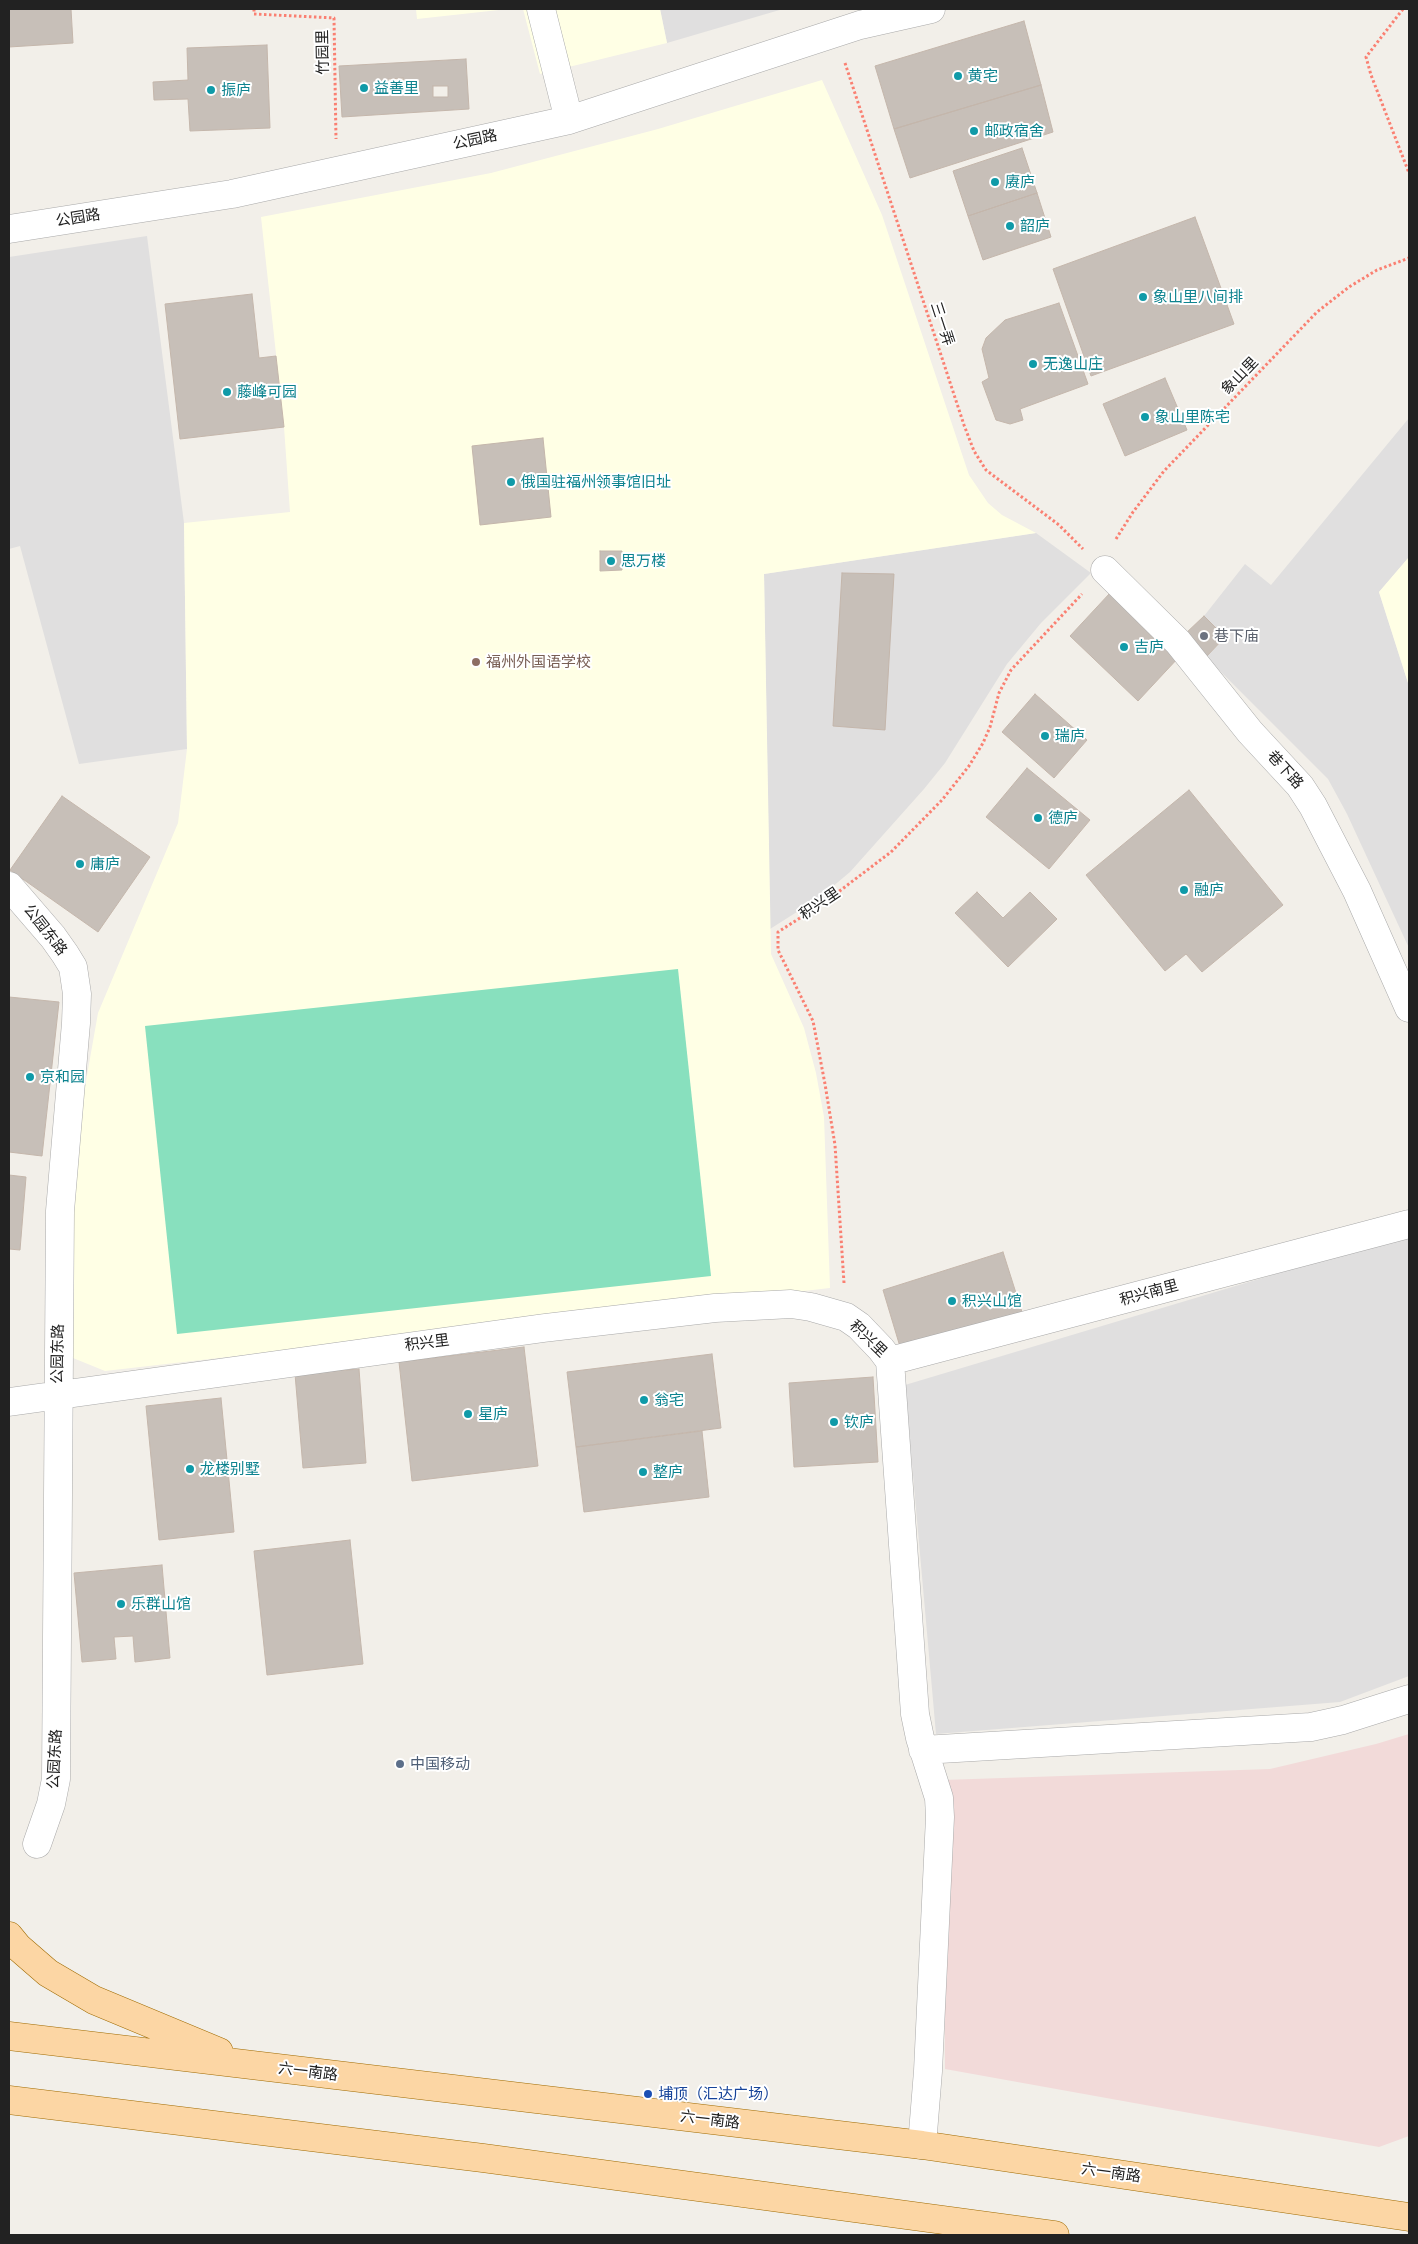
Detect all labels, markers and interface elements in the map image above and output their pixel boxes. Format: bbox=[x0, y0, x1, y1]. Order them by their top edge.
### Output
street label: 竹园里 bbox=[314, 29, 332, 75]
place label: 黄宅 bbox=[968, 67, 998, 85]
marker: 黄宅 bbox=[952, 70, 964, 82]
place label: 益善里 bbox=[374, 79, 419, 97]
place label: 振庐 bbox=[221, 81, 251, 99]
marker: 益善里 bbox=[358, 82, 370, 94]
marker: 振庐 bbox=[205, 84, 217, 96]
place label: 邮政宿舍 bbox=[984, 122, 1044, 140]
marker: 邮政宿舍 bbox=[968, 125, 980, 137]
street label: 公园路 bbox=[451, 127, 499, 153]
place label: 赓庐 bbox=[1005, 173, 1035, 191]
marker: 赓庐 bbox=[989, 176, 1001, 188]
street label: 公园路 bbox=[54, 206, 102, 230]
place label: 韶庐 bbox=[1020, 217, 1050, 235]
marker: 韶庐 bbox=[1004, 220, 1016, 232]
place label: 象山里八间排 bbox=[1153, 288, 1243, 306]
marker: 象山里八间排 bbox=[1137, 291, 1149, 303]
street label: 三一弄 bbox=[926, 300, 958, 348]
street label: 象山里 bbox=[1218, 354, 1262, 398]
place label: 无逸山庄 bbox=[1043, 355, 1103, 373]
marker: 无逸山庄 bbox=[1027, 358, 1039, 370]
place label: 藤峰可园 bbox=[237, 383, 297, 401]
marker: 藤峰可园 bbox=[221, 386, 233, 398]
place label: 象山里陈宅 bbox=[1155, 408, 1230, 426]
marker: 象山里陈宅 bbox=[1139, 411, 1151, 423]
place label: 俄国驻福州领事馆旧址 bbox=[521, 473, 671, 491]
marker: 俄国驻福州领事馆旧址 bbox=[505, 476, 517, 488]
place label: 思万楼 bbox=[621, 552, 666, 570]
marker: 思万楼 bbox=[605, 555, 617, 567]
place label: 巷下庙 bbox=[1214, 627, 1259, 645]
marker: 巷下庙 bbox=[1198, 630, 1210, 642]
place label: 吉庐 bbox=[1134, 638, 1164, 656]
marker: 吉庐 bbox=[1118, 641, 1130, 653]
place label: 福州外国语学校 bbox=[486, 653, 591, 671]
marker: 福州外国语学校 bbox=[470, 656, 482, 668]
place label: 瑞庐 bbox=[1055, 727, 1085, 745]
marker: 瑞庐 bbox=[1039, 730, 1051, 742]
street label: 巷下路 bbox=[1263, 747, 1307, 793]
place label: 德庐 bbox=[1048, 809, 1078, 827]
marker: 德庐 bbox=[1032, 812, 1044, 824]
place label: 庸庐 bbox=[90, 855, 120, 873]
marker: 庸庐 bbox=[74, 858, 86, 870]
place label: 融庐 bbox=[1194, 881, 1224, 899]
street label: 积兴里 bbox=[796, 884, 844, 924]
marker: 融庐 bbox=[1178, 884, 1190, 896]
street label: 公园东路 bbox=[19, 901, 71, 959]
place label: 京和园 bbox=[40, 1068, 85, 1086]
marker: 京和园 bbox=[24, 1071, 36, 1083]
street label: 积兴南里 bbox=[1118, 1277, 1180, 1309]
place label: 积兴山馆 bbox=[962, 1292, 1022, 1310]
marker: 积兴山馆 bbox=[946, 1295, 958, 1307]
street label: 积兴里 bbox=[846, 1317, 890, 1361]
street label: 公园东路 bbox=[48, 1324, 68, 1384]
street label: 积兴里 bbox=[404, 1331, 450, 1355]
place label: 翁宅 bbox=[654, 1391, 684, 1409]
marker: 翁宅 bbox=[638, 1394, 650, 1406]
place label: 星庐 bbox=[478, 1405, 508, 1423]
marker: 星庐 bbox=[462, 1408, 474, 1420]
place label: 钦庐 bbox=[844, 1413, 874, 1431]
marker: 钦庐 bbox=[828, 1416, 840, 1428]
place label: 龙楼别墅 bbox=[200, 1460, 260, 1478]
marker: 龙楼别墅 bbox=[184, 1463, 196, 1475]
place label: 整庐 bbox=[653, 1463, 683, 1481]
marker: 整庐 bbox=[637, 1466, 649, 1478]
place label: 乐群山馆 bbox=[131, 1595, 191, 1613]
marker: 乐群山馆 bbox=[115, 1598, 127, 1610]
street label: 公园东路 bbox=[44, 1729, 66, 1789]
place label: 中国移动 bbox=[410, 1755, 470, 1773]
marker: 中国移动 bbox=[394, 1758, 406, 1770]
street label: 六一南路 bbox=[277, 2059, 339, 2085]
place label: 埔顶（汇达广场） bbox=[658, 2085, 778, 2103]
marker: 埔顶（汇达广场） bbox=[642, 2088, 654, 2100]
street label: 六一南路 bbox=[679, 2107, 741, 2133]
street label: 六一南路 bbox=[1080, 2160, 1142, 2186]

